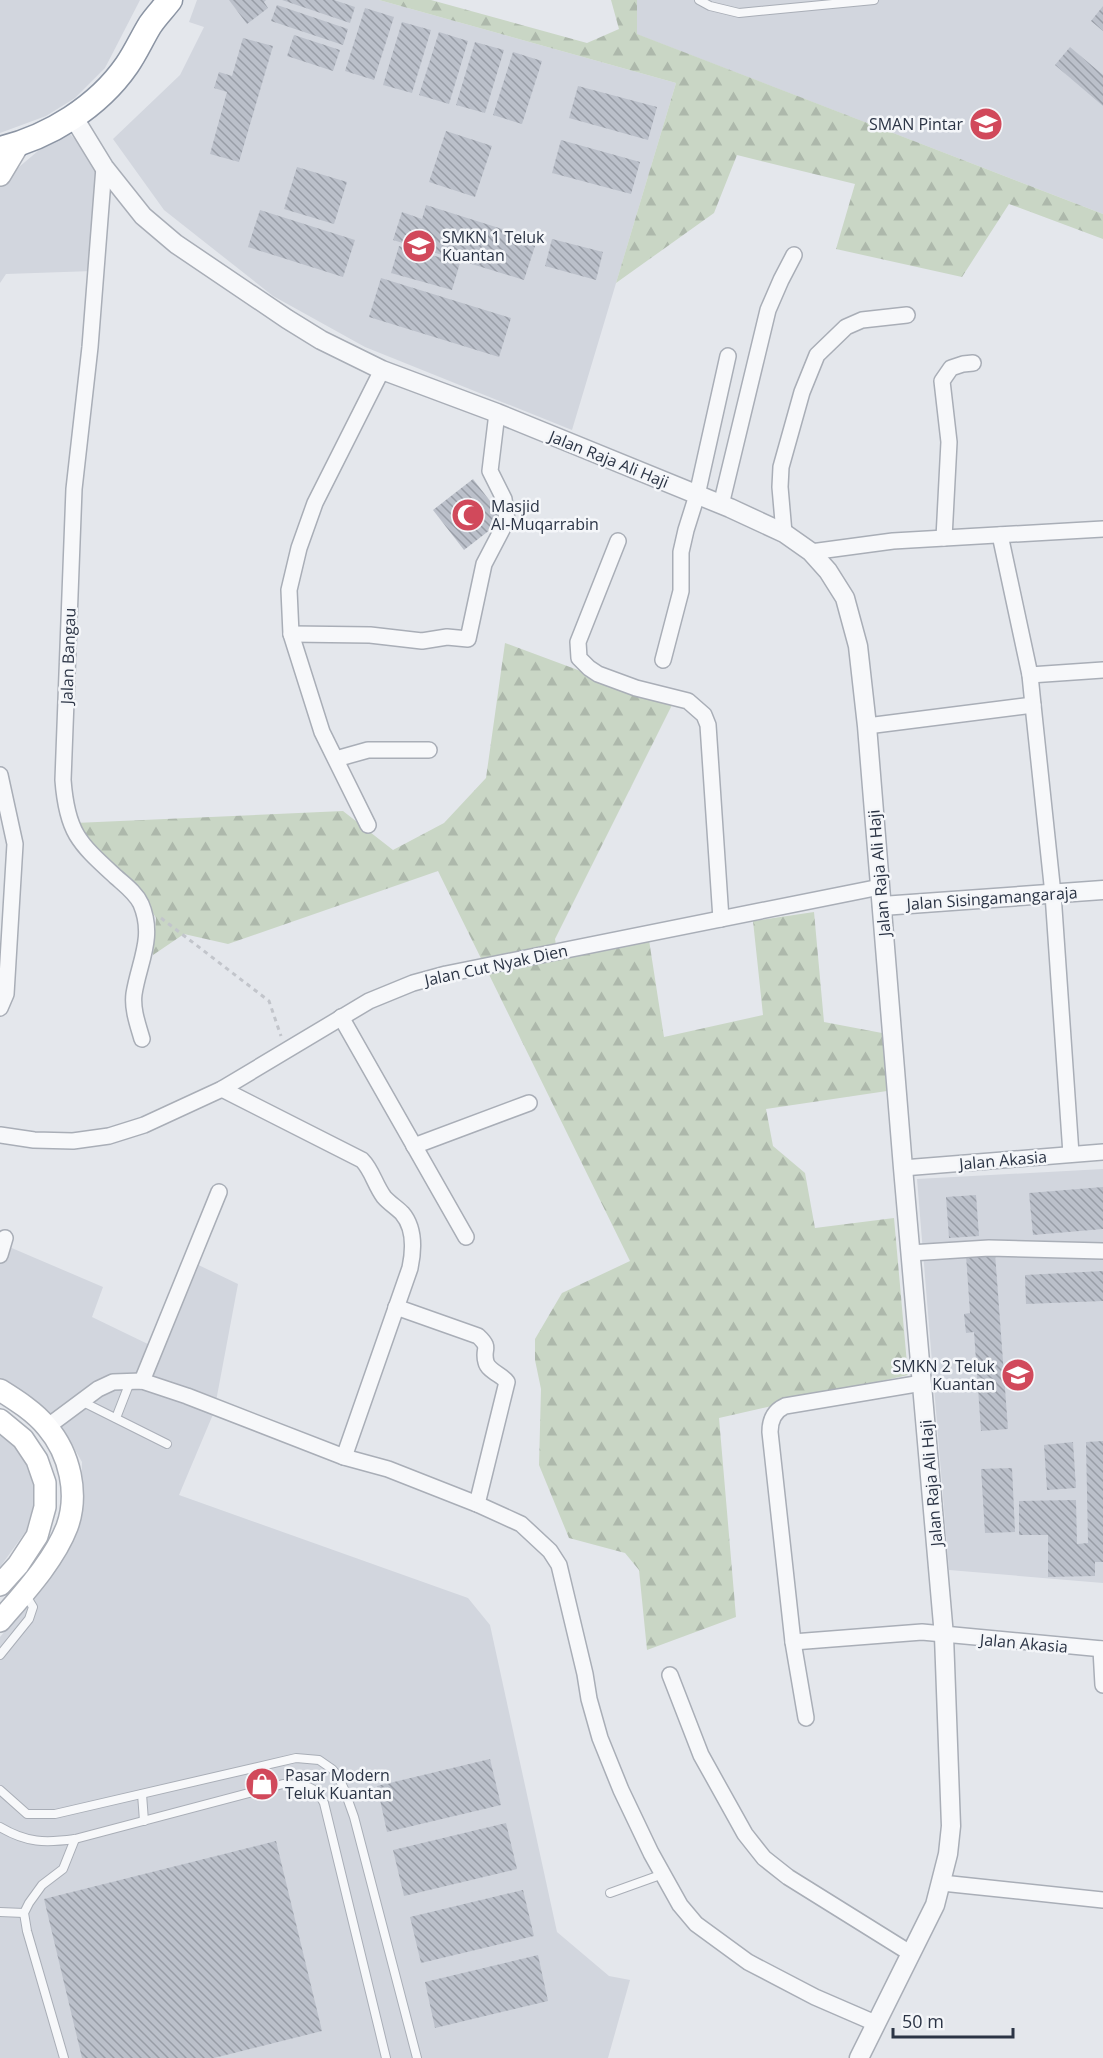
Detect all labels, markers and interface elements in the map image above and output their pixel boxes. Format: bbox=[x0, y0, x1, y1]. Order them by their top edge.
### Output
school or university icon: SMAN Pintar bbox=[968, 106, 1004, 142]
place label: SMAN Pintar bbox=[869, 113, 963, 135]
place label: SMKN 1 Teluk Kuantan bbox=[442, 226, 545, 266]
school or university icon: SMKN 1 Teluk Kuantan bbox=[401, 228, 437, 264]
street label: Jalan Raja Ali Haji bbox=[544, 424, 672, 493]
place label: Masjid Al-Muqarrabin bbox=[491, 495, 599, 535]
mosque icon: Masjid Al-Muqarrabin bbox=[450, 497, 486, 533]
street label: Jalan Bangau bbox=[55, 607, 81, 707]
street label: Jalan Raja Ali Haji bbox=[863, 809, 896, 939]
street label: Jalan Sisingamangaraja bbox=[904, 881, 1078, 915]
street label: Jalan Cut Nyak Dien bbox=[420, 939, 570, 991]
street label: Jalan Akasia bbox=[956, 1145, 1048, 1175]
place label: SMKN 2 Teluk Kuantan bbox=[892, 1355, 996, 1395]
school or university icon: SMKN 2 Teluk Kuantan bbox=[1000, 1357, 1036, 1393]
street label: Jalan Raja Ali Haji bbox=[915, 1419, 948, 1549]
street label: Jalan Akasia bbox=[977, 1628, 1069, 1658]
place label: Pasar Modern Teluk Kuantan bbox=[285, 1764, 392, 1804]
shop icon: Pasar Modern Teluk Kuantan bbox=[244, 1766, 280, 1802]
scale bar bbox=[893, 2001, 1013, 2039]
text: 50 m bbox=[902, 2009, 944, 2033]

